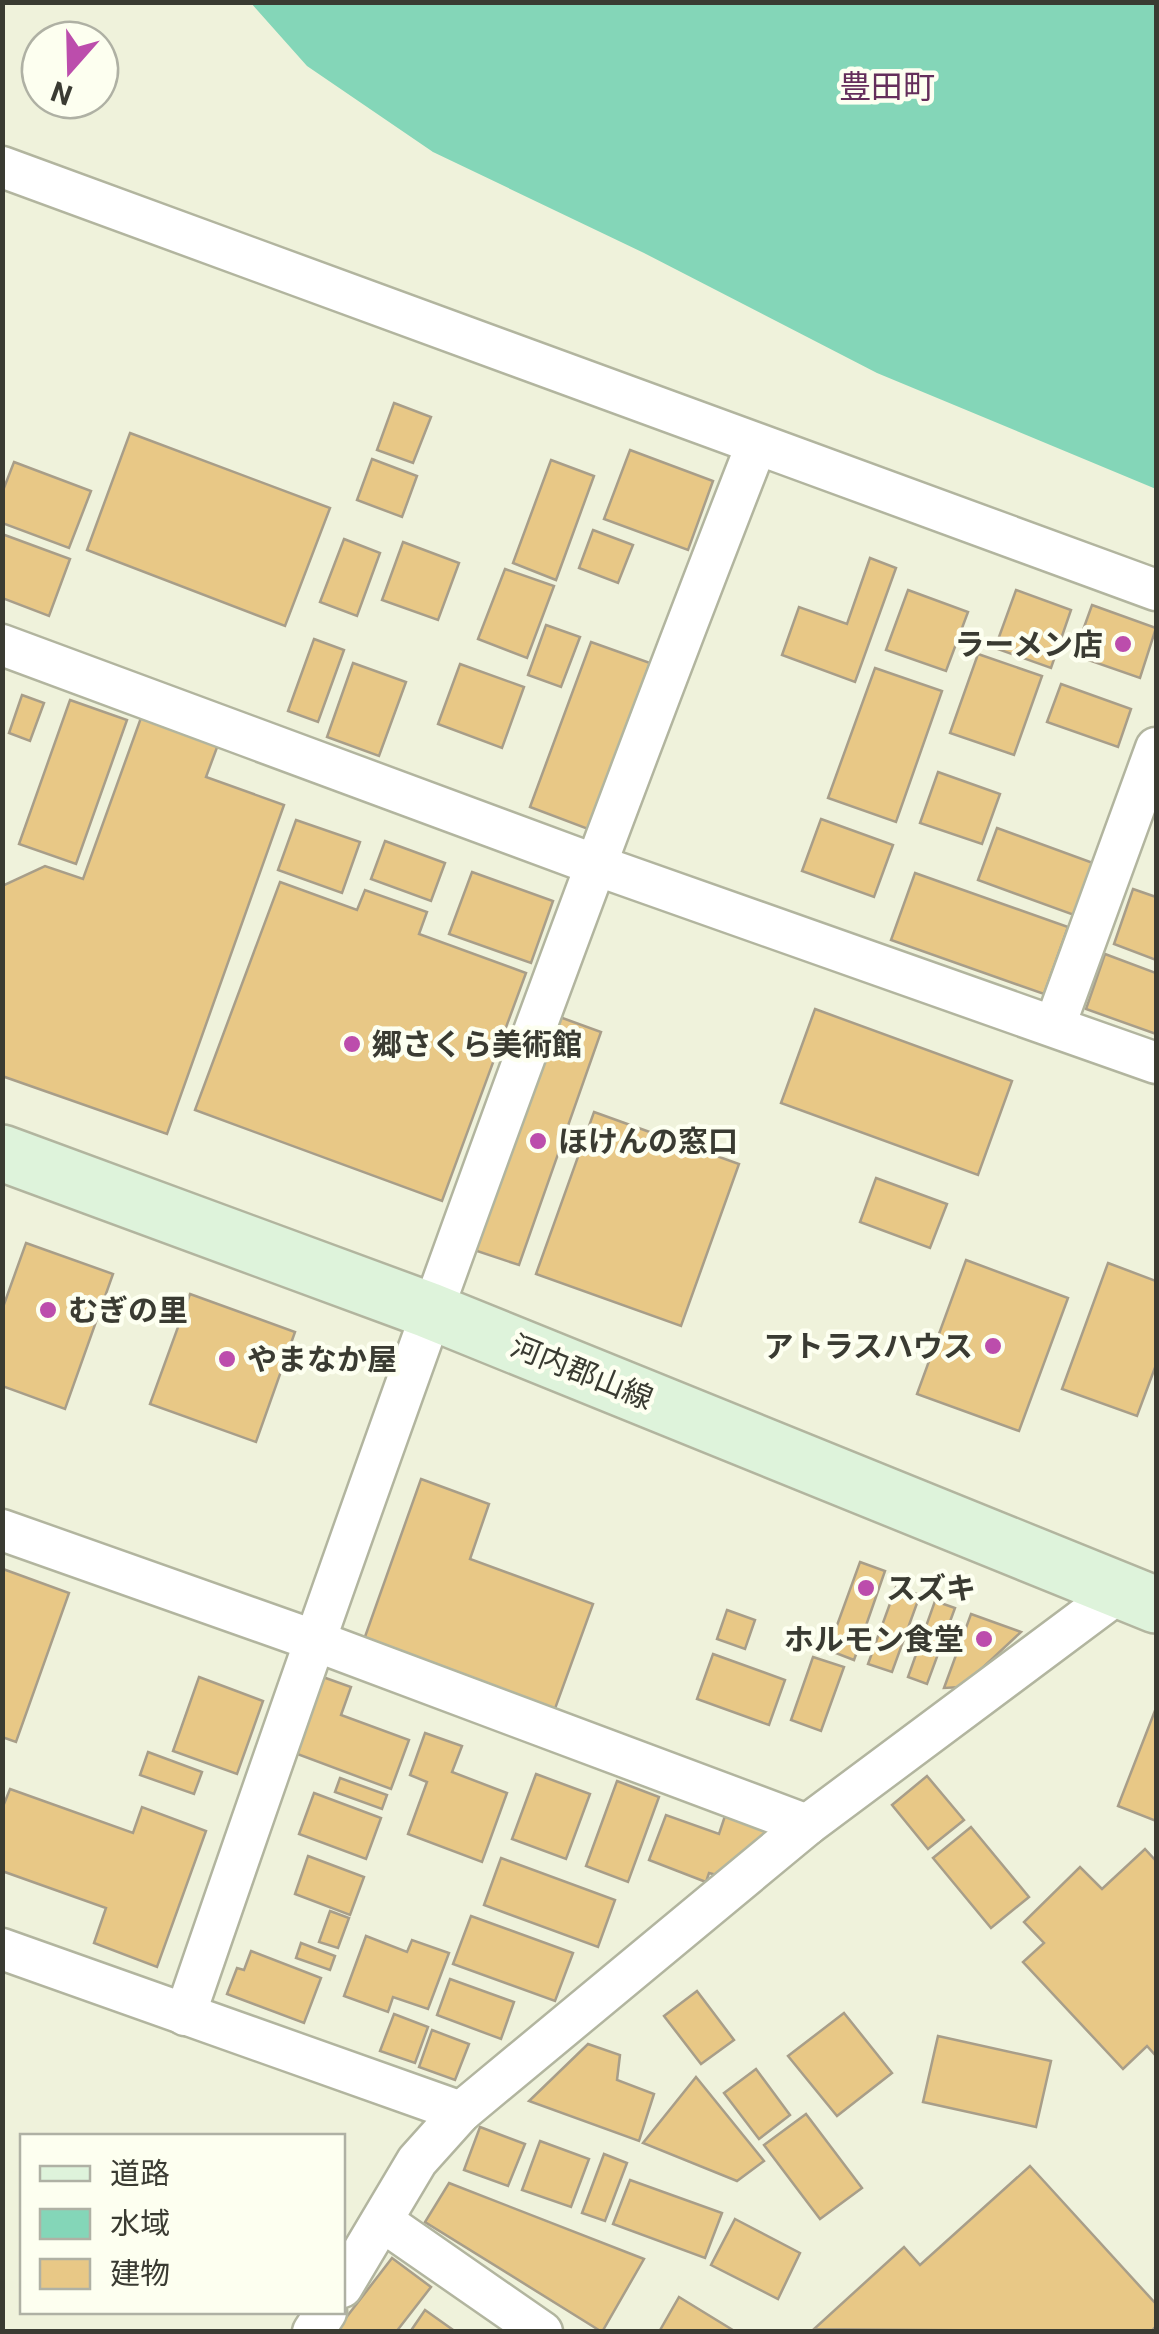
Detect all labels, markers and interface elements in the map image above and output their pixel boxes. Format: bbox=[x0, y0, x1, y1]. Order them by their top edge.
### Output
north arrow bbox=[20, 20, 120, 120]
district label: 豊田町 bbox=[839, 68, 935, 106]
text: N bbox=[47, 74, 77, 112]
place label: ラーメン店 bbox=[954, 627, 1103, 662]
marker: ラーメン店 bbox=[1112, 633, 1134, 655]
place label: 郷さくら美術館 bbox=[372, 1027, 582, 1062]
marker: 郷さくら美術館 bbox=[341, 1033, 363, 1055]
place label: ほけんの窓口 bbox=[558, 1124, 738, 1159]
marker: ほけんの窓口 bbox=[527, 1130, 549, 1152]
place label: むぎの里 bbox=[68, 1293, 188, 1328]
marker: むぎの里 bbox=[37, 1299, 59, 1321]
street label: 河内郡山線 bbox=[506, 1328, 658, 1416]
place label: アトラスハウス bbox=[764, 1329, 973, 1364]
marker: アトラスハウス bbox=[982, 1335, 1004, 1357]
place label: やまなか屋 bbox=[247, 1342, 397, 1377]
marker: やまなか屋 bbox=[216, 1348, 238, 1370]
place label: スズキ bbox=[886, 1571, 976, 1606]
marker: スズキ bbox=[855, 1577, 877, 1599]
place label: ホルモン食堂 bbox=[784, 1622, 964, 1657]
marker: ホルモン食堂 bbox=[973, 1628, 995, 1650]
legend bbox=[20, 2134, 345, 2314]
text: 道路 bbox=[110, 2156, 170, 2191]
text: 水域 bbox=[110, 2206, 170, 2241]
text: 建物 bbox=[110, 2256, 170, 2291]

